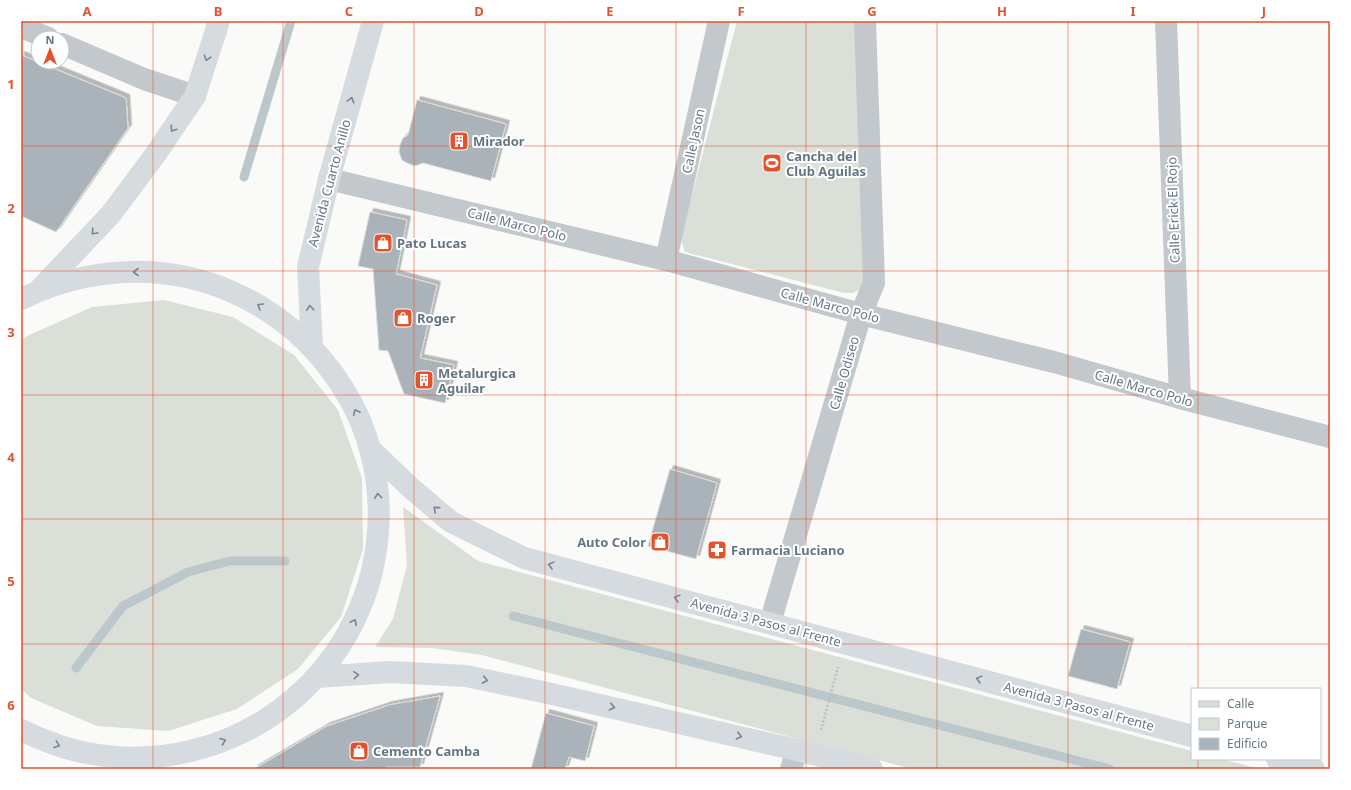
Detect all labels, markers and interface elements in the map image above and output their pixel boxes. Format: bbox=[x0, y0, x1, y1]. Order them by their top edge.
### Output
text: A bbox=[83, 2, 92, 20]
text: B bbox=[214, 2, 222, 20]
text: C bbox=[345, 2, 353, 20]
text: D bbox=[474, 2, 484, 20]
text: E bbox=[606, 2, 614, 20]
text: F bbox=[737, 2, 745, 20]
text: G bbox=[867, 2, 877, 20]
text: H bbox=[997, 2, 1007, 20]
text: I bbox=[1130, 2, 1136, 20]
text: J bbox=[1261, 2, 1266, 20]
north arrow bbox=[30, 30, 70, 70]
text: N bbox=[46, 32, 54, 47]
one-way arrow bbox=[203, 54, 212, 61]
text: 1 bbox=[7, 75, 15, 93]
one-way arrow bbox=[346, 97, 355, 104]
street label: Calle Jason bbox=[677, 107, 709, 175]
street label: Avenida Cuarto Anillo bbox=[303, 117, 355, 249]
one-way arrow bbox=[170, 125, 178, 132]
building icon: Mirador bbox=[448, 130, 470, 152]
place label: Mirador bbox=[473, 132, 525, 150]
place label: Cancha del Club Aguilas bbox=[786, 147, 866, 180]
sports icon: Cancha del Club Aguilas bbox=[761, 152, 783, 174]
street label: Calle Erick El Rojo bbox=[1162, 156, 1184, 264]
text: 2 bbox=[7, 199, 15, 217]
street label: Calle Marco Polo bbox=[466, 203, 569, 245]
one-way arrow bbox=[91, 227, 99, 235]
shop icon: Pato Lucas bbox=[372, 232, 394, 254]
place label: Pato Lucas bbox=[397, 234, 467, 252]
one-way arrow bbox=[133, 268, 139, 276]
street label: Calle Marco Polo bbox=[779, 283, 882, 327]
one-way arrow bbox=[257, 303, 264, 310]
one-way arrow bbox=[306, 305, 314, 311]
shop icon: Roger bbox=[392, 307, 414, 329]
place label: Roger bbox=[417, 309, 456, 327]
text: 3 bbox=[7, 323, 15, 341]
street label: Calle Odiseo bbox=[825, 334, 863, 412]
place label: Metalurgica Aguilar bbox=[438, 364, 516, 397]
street label: Calle Marco Polo bbox=[1093, 365, 1195, 411]
building icon: Metalurgica Aguilar bbox=[413, 369, 435, 391]
one-way arrow bbox=[353, 409, 361, 417]
text: 4 bbox=[7, 448, 15, 466]
one-way arrow bbox=[374, 493, 383, 499]
one-way arrow bbox=[433, 506, 440, 513]
shop icon: Auto Color bbox=[649, 531, 671, 553]
place label: Auto Color bbox=[577, 533, 646, 551]
pharmacy icon: Farmacia Luciano bbox=[706, 539, 728, 561]
place label: Farmacia Luciano bbox=[731, 541, 845, 559]
one-way arrow bbox=[548, 561, 555, 570]
text: 5 bbox=[7, 572, 15, 590]
street label: Avenida 3 Pasos al Frente bbox=[689, 593, 843, 651]
one-way arrow bbox=[674, 595, 680, 603]
one-way arrow bbox=[349, 619, 357, 626]
one-way arrow bbox=[353, 670, 359, 679]
one-way arrow bbox=[482, 675, 488, 684]
one-way arrow bbox=[975, 675, 982, 684]
street label: Avenida 3 Pasos al Frente bbox=[1002, 677, 1156, 735]
legend bbox=[1191, 688, 1321, 760]
text: Calle bbox=[1227, 695, 1255, 712]
text: 6 bbox=[7, 696, 15, 714]
one-way arrow bbox=[609, 703, 615, 711]
text: Parque bbox=[1227, 715, 1268, 732]
one-way arrow bbox=[736, 732, 742, 740]
text: Edificio bbox=[1227, 735, 1268, 752]
one-way arrow bbox=[219, 738, 226, 746]
one-way arrow bbox=[53, 740, 60, 749]
shop icon: Cemento Camba bbox=[348, 740, 370, 762]
place label: Cemento Camba bbox=[373, 742, 480, 760]

